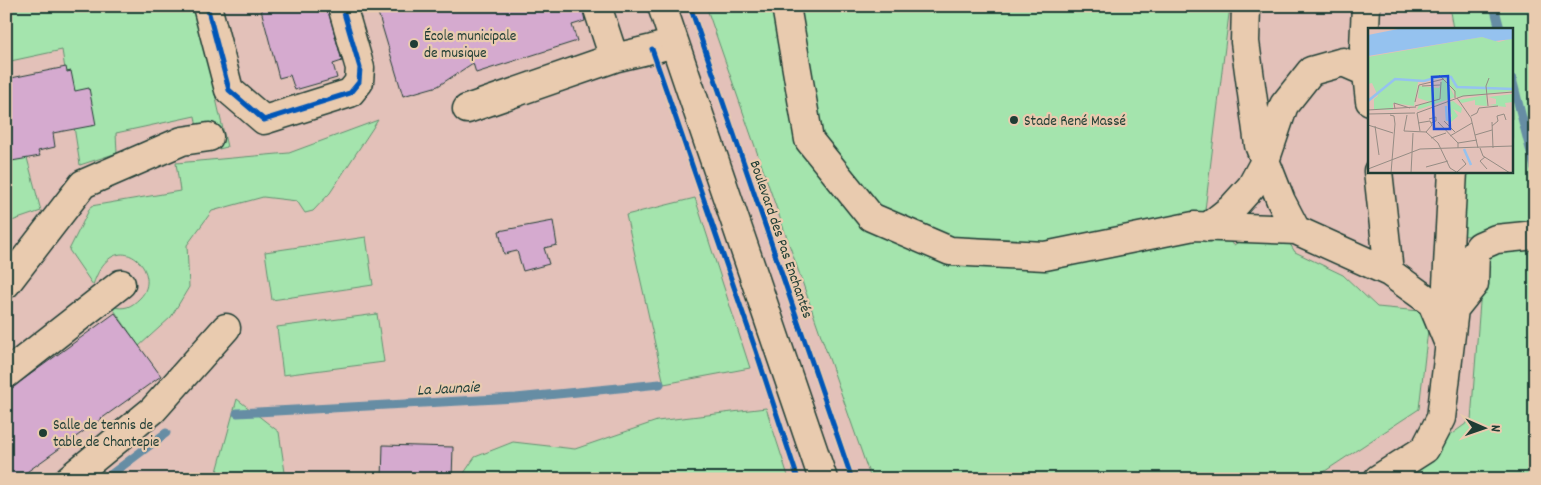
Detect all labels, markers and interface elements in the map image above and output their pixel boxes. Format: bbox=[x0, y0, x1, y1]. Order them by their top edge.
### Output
place label: École municipale de musique bbox=[424, 26, 517, 65]
inset map bbox=[1368, 28, 1514, 172]
marker: École municipale de musique bbox=[408, 38, 420, 50]
place label: Stade René Massé bbox=[1024, 111, 1126, 133]
marker: Stade René Massé bbox=[1008, 114, 1020, 126]
street label: Boulevard des Pas Enchantés bbox=[743, 158, 817, 322]
water label: La Jaunaie bbox=[416, 376, 481, 403]
north arrow bbox=[1458, 402, 1508, 452]
place label: Salle de tennis de table de Chantepie bbox=[53, 415, 160, 454]
text: N bbox=[1485, 425, 1505, 432]
marker: Salle de tennis de table de Chantepie bbox=[37, 427, 49, 439]

